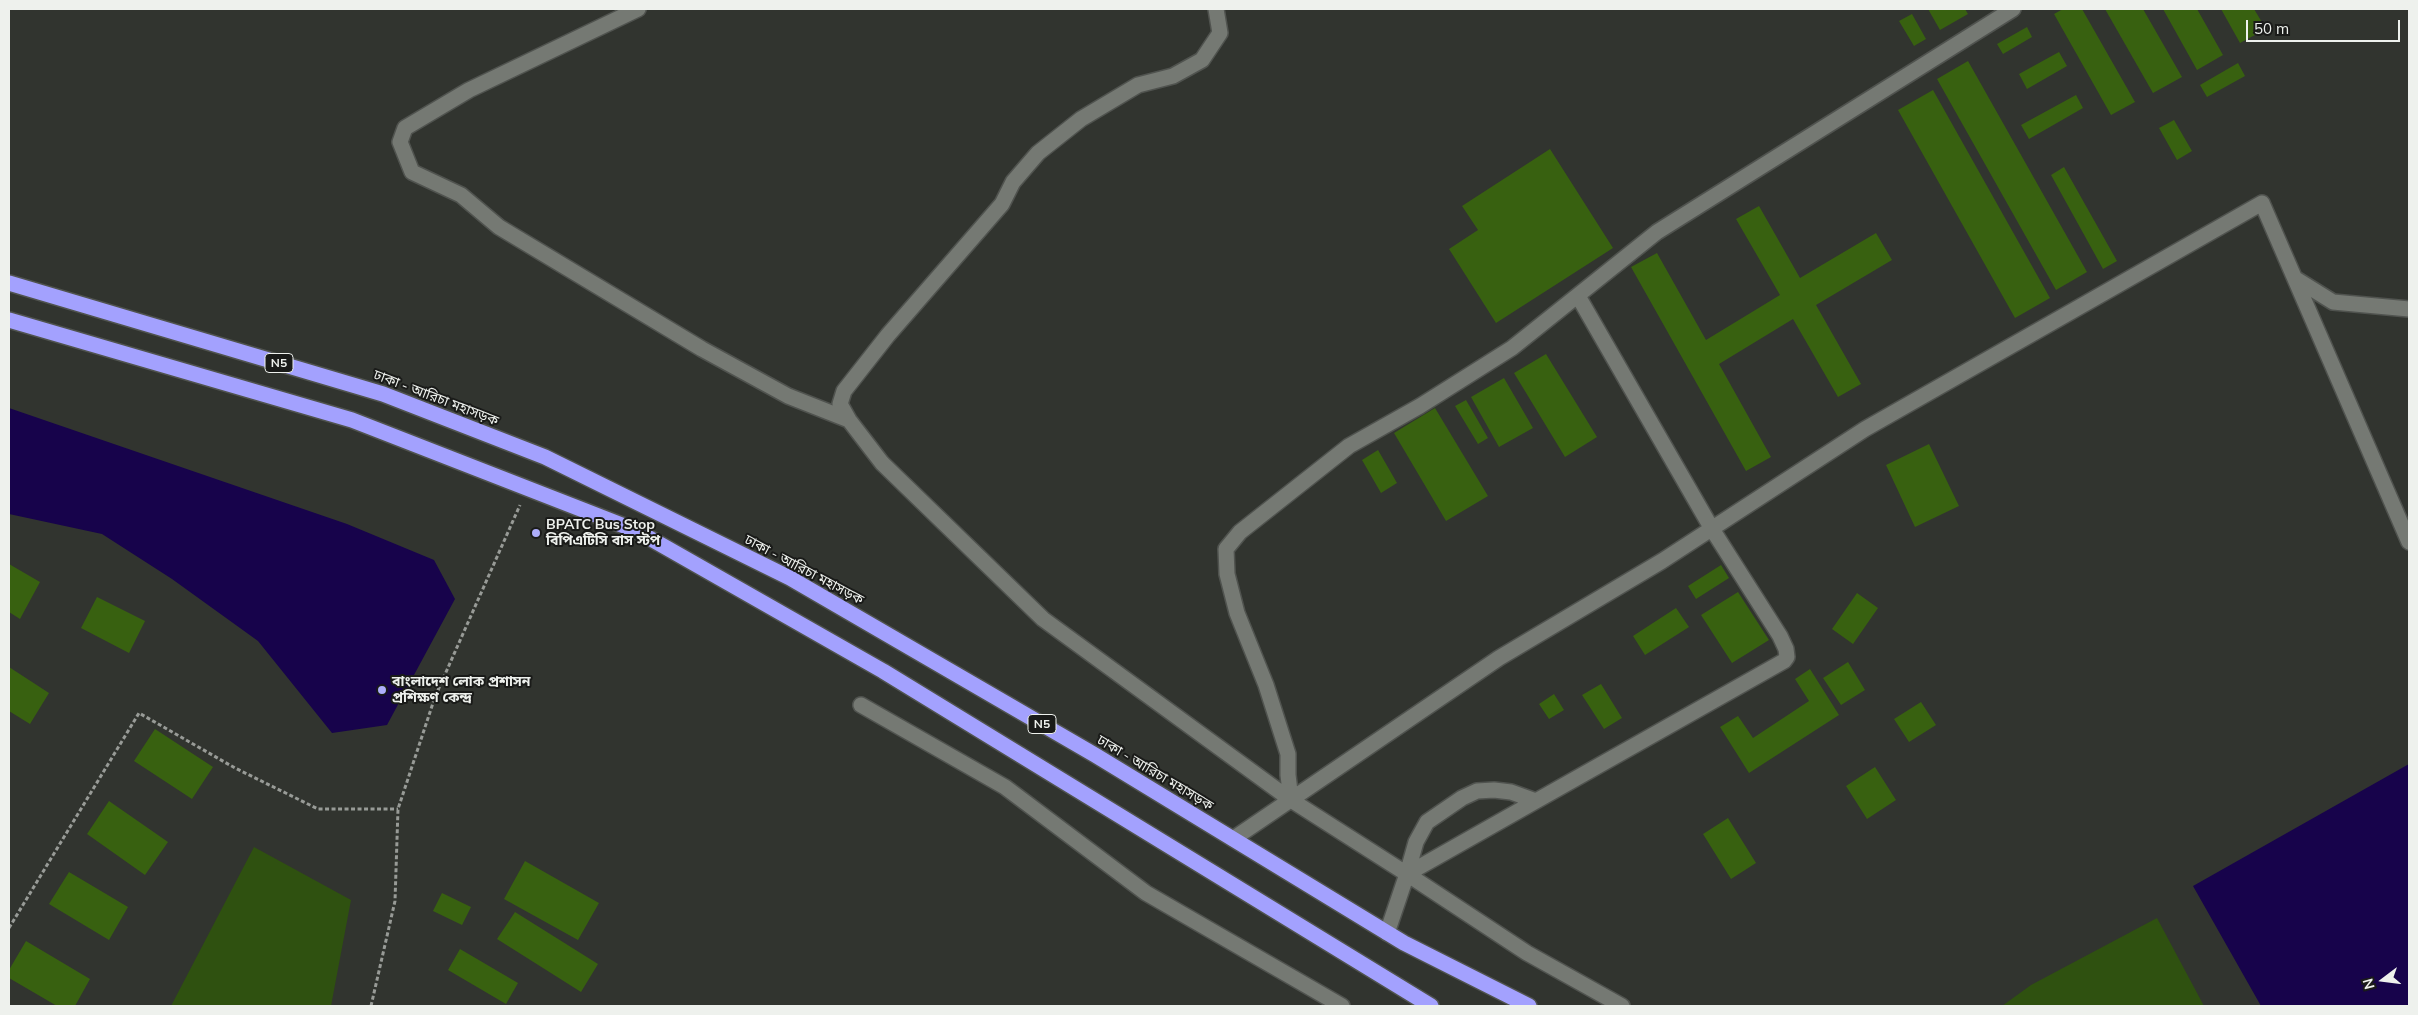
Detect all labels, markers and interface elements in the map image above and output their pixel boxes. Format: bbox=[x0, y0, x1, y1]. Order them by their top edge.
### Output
scale bar bbox=[2248, 10, 2402, 42]
text: 50 m bbox=[2254, 19, 2289, 38]
road number: N5 bbox=[265, 353, 293, 372]
street label: ঢাকা - আরিচা মহাসড়ক bbox=[371, 366, 501, 430]
place label: BPATC Bus Stop বিপিএটিসি বাস স্টপ bbox=[546, 517, 660, 550]
marker: BPATC Bus Stop বিপিএটিসি বাস স্টপ bbox=[530, 527, 542, 539]
street label: ঢাকা - আরিচা মহাসড়ক bbox=[741, 531, 867, 609]
place label: বাংলাদেশ লোক প্রশাসন প্রশিক্ষণ কেন্দ্র bbox=[392, 674, 531, 706]
marker: বাংলাদেশ লোক প্রশাসন প্রশিক্ষণ কেন্দ্র bbox=[376, 684, 388, 696]
road number: N5 bbox=[1028, 714, 1056, 734]
street label: ঢাকা - আরিচা মহাসড়ক bbox=[1094, 732, 1216, 814]
north arrow bbox=[2358, 955, 2408, 1005]
text: N bbox=[2358, 976, 2379, 991]

